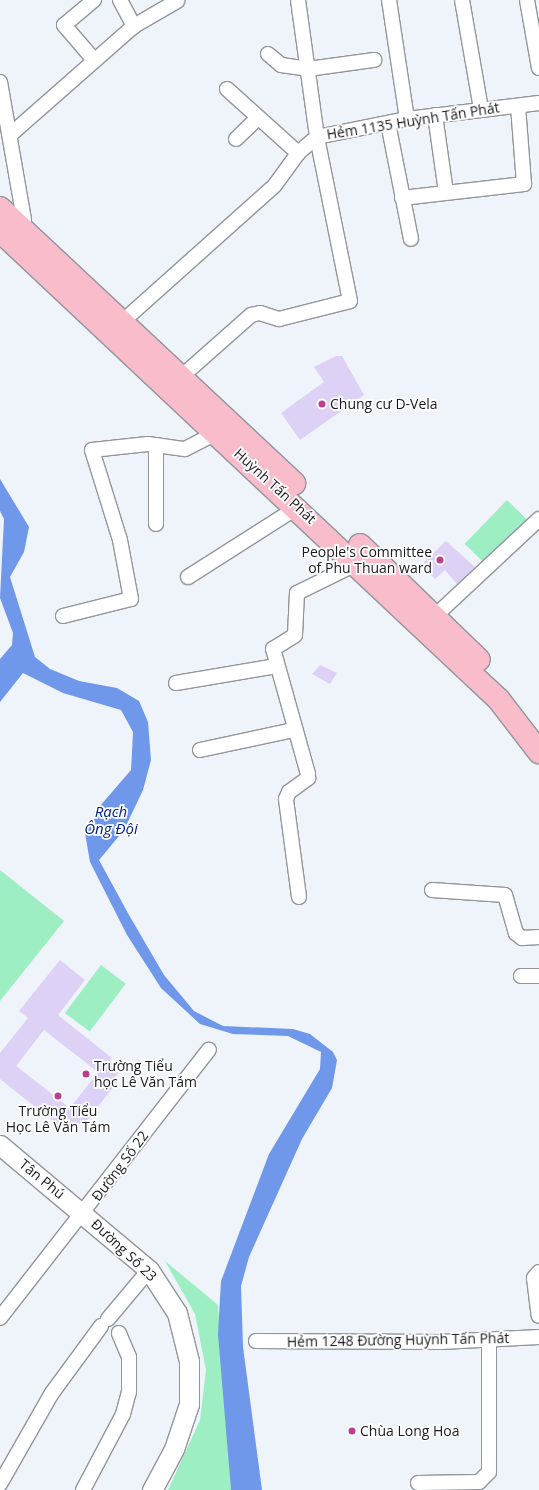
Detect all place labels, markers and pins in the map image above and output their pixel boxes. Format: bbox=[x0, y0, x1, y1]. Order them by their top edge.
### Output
place label: Chung cư D-Vela bbox=[330, 396, 438, 412]
marker: Chung cư D-Vela bbox=[317, 399, 327, 409]
place label: People's Committee of Phu Thuan ward bbox=[302, 544, 432, 576]
marker: People's Committee of Phu Thuan ward bbox=[435, 555, 445, 565]
place label: Trường Tiểu học Lê Văn Tám bbox=[94, 1058, 197, 1090]
marker: Trường Tiểu học Lê Văn Tám bbox=[81, 1069, 91, 1079]
marker: Trường Tiểu Học Lê Văn Tám bbox=[53, 1091, 63, 1101]
place label: Trường Tiểu Học Lê Văn Tám bbox=[6, 1103, 110, 1136]
place label: Chùa Long Hoa bbox=[360, 1423, 459, 1439]
marker: Chùa Long Hoa bbox=[347, 1426, 357, 1436]

